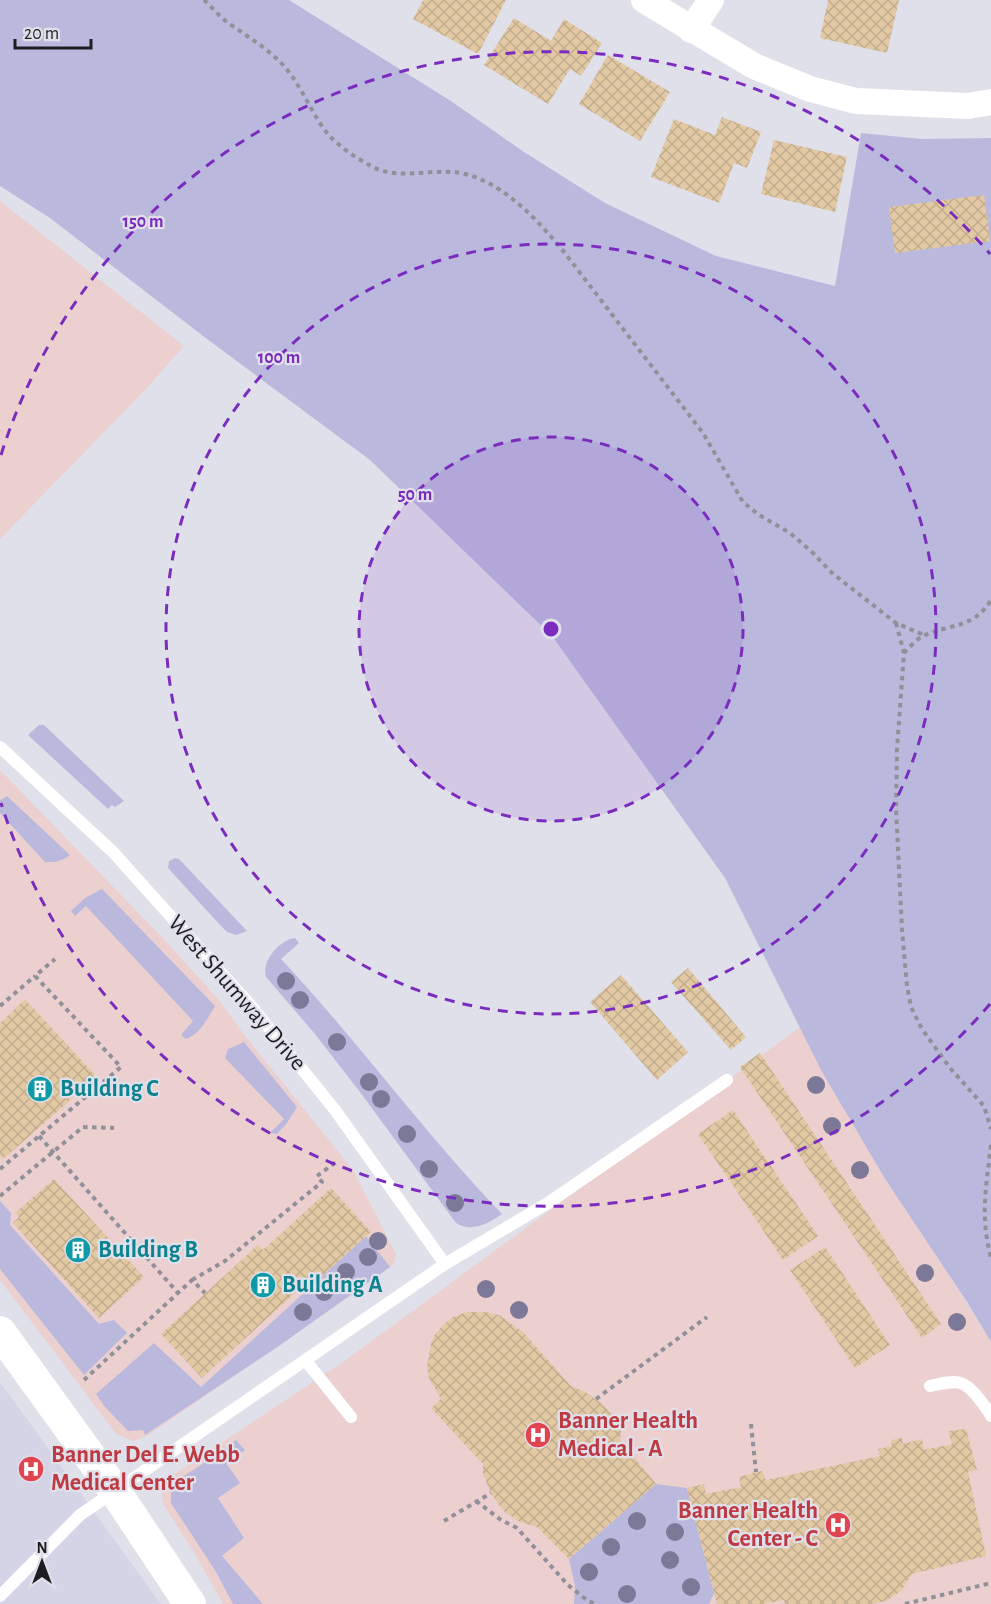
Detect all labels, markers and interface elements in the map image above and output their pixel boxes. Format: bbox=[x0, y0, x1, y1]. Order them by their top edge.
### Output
scale bar bbox=[15, 12, 92, 50]
text: 20 m bbox=[24, 25, 59, 43]
text: 150 m bbox=[123, 213, 163, 231]
text: 100 m bbox=[258, 349, 300, 367]
text: 50 m bbox=[398, 486, 432, 504]
centre of rings bbox=[541, 619, 561, 639]
street label: West Shumway Drive bbox=[163, 911, 311, 1075]
building icon: Building C bbox=[25, 1074, 55, 1104]
place label: Building C bbox=[60, 1077, 159, 1101]
building icon: Building B bbox=[63, 1235, 93, 1265]
place label: Building B bbox=[98, 1238, 198, 1262]
building icon: Building A bbox=[248, 1270, 278, 1300]
place label: Building A bbox=[282, 1273, 383, 1297]
place label: Banner Health Medical - A bbox=[558, 1409, 698, 1461]
hospital icon: Banner Health Medical - A bbox=[523, 1420, 553, 1450]
place label: Banner Del E. Webb Medical Center bbox=[51, 1443, 240, 1495]
hospital icon: Banner Del E. Webb Medical Center bbox=[16, 1454, 46, 1484]
place label: Banner Health Center - C bbox=[678, 1499, 819, 1551]
hospital icon: Banner Health Center - C bbox=[823, 1510, 853, 1540]
north arrow bbox=[12, 1532, 72, 1592]
text: N bbox=[36, 1540, 48, 1556]

